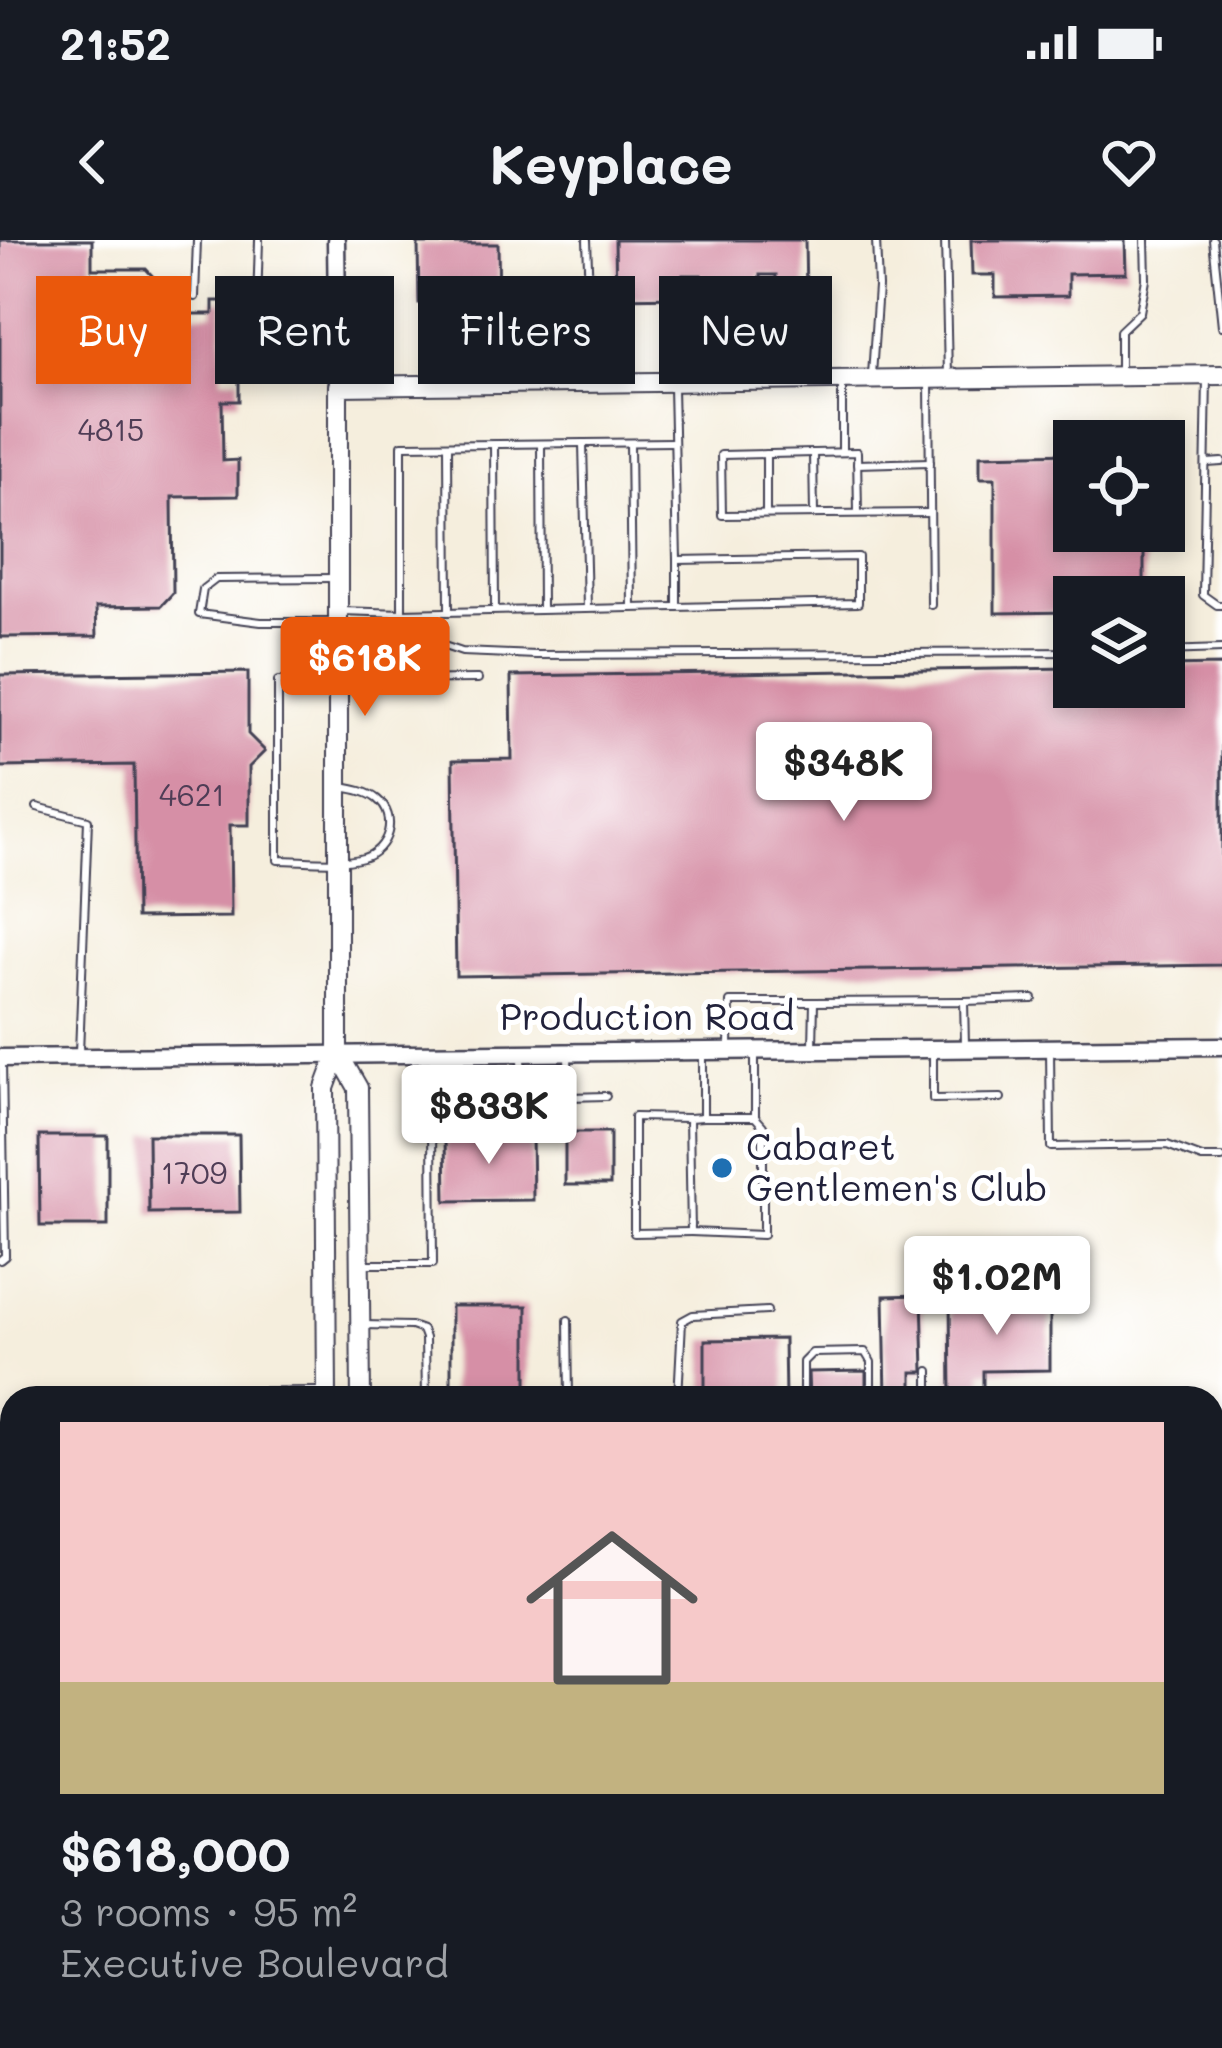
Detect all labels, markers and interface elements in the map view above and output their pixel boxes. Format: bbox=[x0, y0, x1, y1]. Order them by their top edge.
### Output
text: 21:52 bbox=[60, 13, 171, 71]
text: Keyplace bbox=[489, 127, 733, 198]
icon: back bbox=[60, 129, 126, 195]
icon: heart bbox=[1096, 129, 1162, 195]
chip: Buy bbox=[36, 276, 191, 384]
chip: Rent bbox=[215, 276, 394, 384]
chip: Filters bbox=[418, 276, 635, 384]
chip: New bbox=[659, 276, 832, 384]
house number: 4815 bbox=[78, 409, 144, 449]
map controls bbox=[1053, 420, 1185, 708]
button: locate bbox=[1053, 420, 1185, 552]
button: layers bbox=[1053, 576, 1185, 708]
pin: $618K bbox=[281, 617, 449, 719]
text: $618K bbox=[308, 630, 422, 681]
pin: $348K bbox=[760, 722, 928, 824]
text: $348K bbox=[783, 735, 905, 786]
house number: 4621 bbox=[159, 774, 225, 814]
street label: Production Road bbox=[500, 992, 794, 1039]
pin: $833K bbox=[405, 1065, 573, 1167]
text: $833K bbox=[429, 1078, 549, 1129]
place label: Cabaret Gentlemen's Club bbox=[746, 1122, 1047, 1210]
house number: 1709 bbox=[161, 1152, 227, 1192]
marker: Cabaret Gentlemen's Club bbox=[709, 1155, 735, 1181]
pin: $1.02M bbox=[899, 1236, 1095, 1338]
text: $1.02M bbox=[931, 1249, 1063, 1300]
icon: home bbox=[504, 1500, 720, 1716]
text: $618,000 bbox=[60, 1818, 291, 1885]
text: 3 rooms · 95 m² bbox=[60, 1885, 357, 1936]
text: Executive Boulevard bbox=[60, 1936, 449, 1987]

